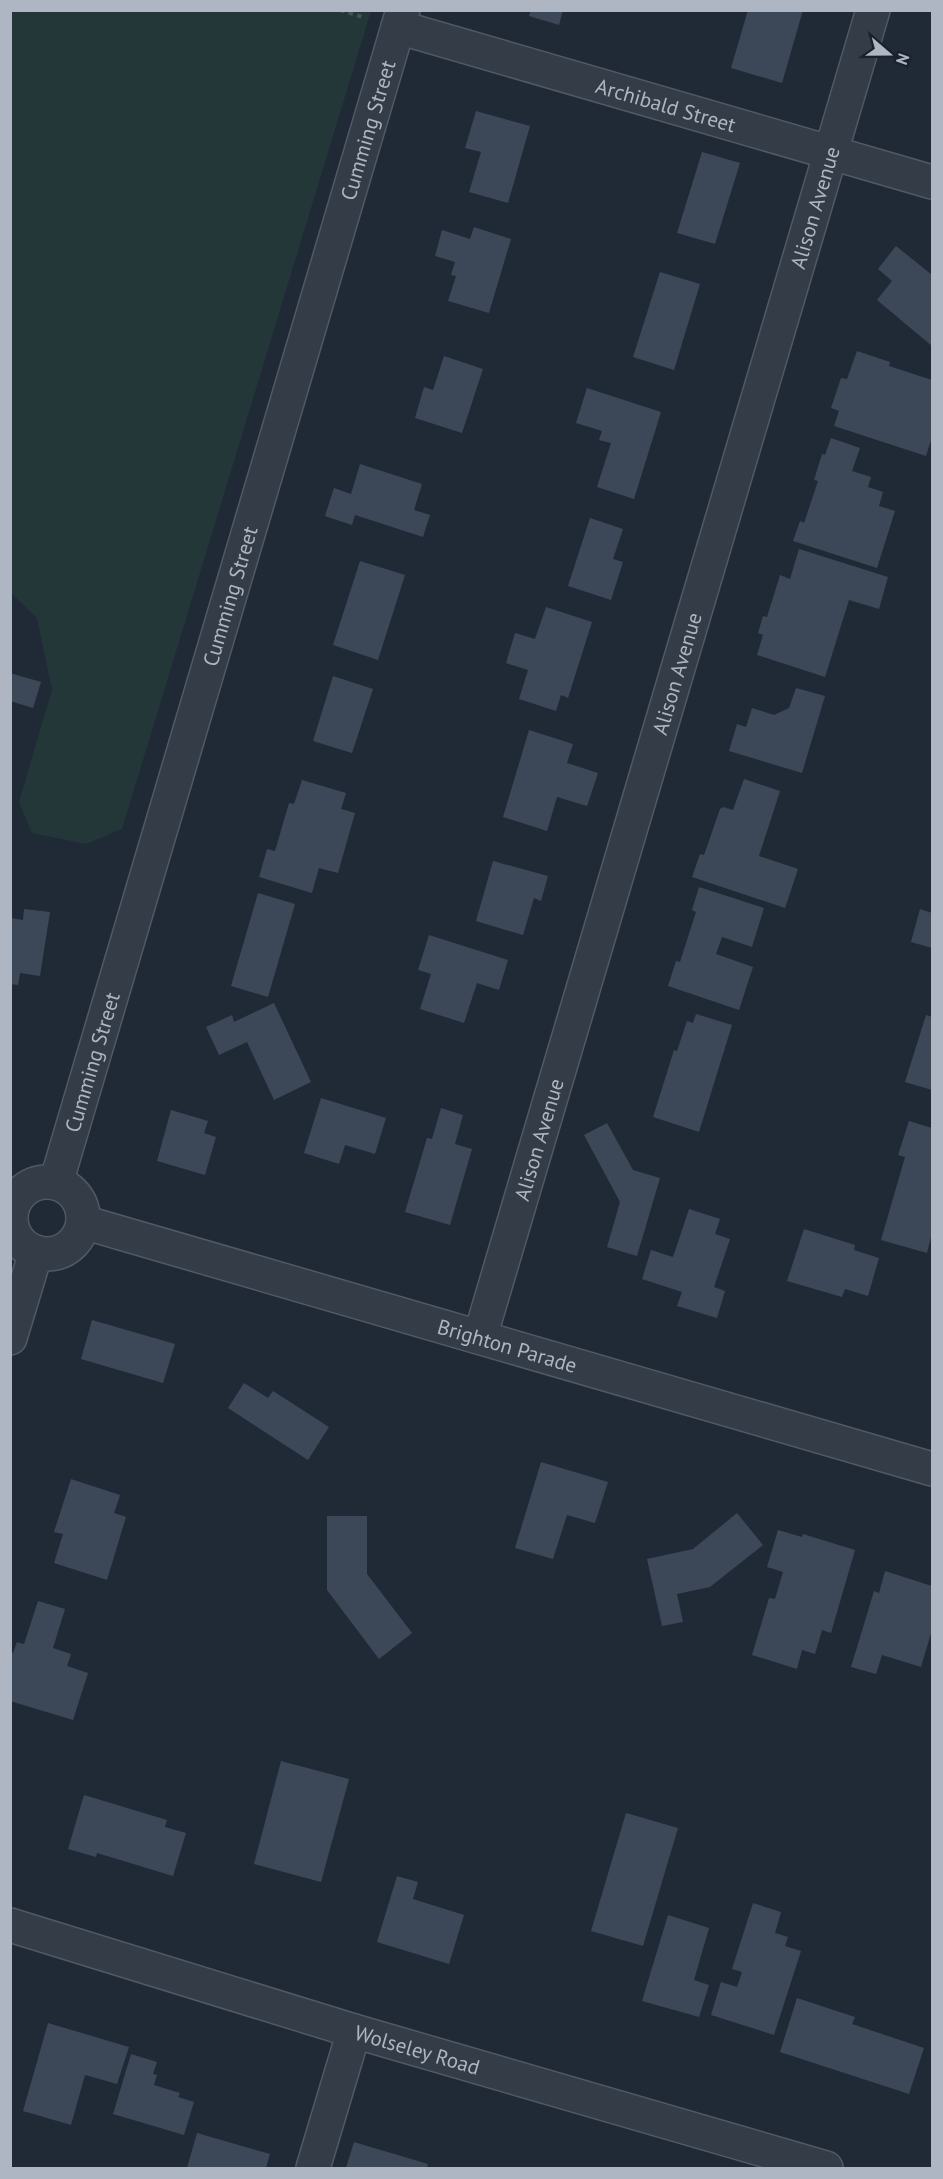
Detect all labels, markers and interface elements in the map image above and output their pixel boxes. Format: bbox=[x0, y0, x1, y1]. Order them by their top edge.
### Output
north arrow bbox=[859, 24, 919, 84]
text: N bbox=[892, 51, 914, 67]
street label: Cumming Street bbox=[334, 57, 401, 203]
street label: Archibald Street bbox=[593, 72, 739, 138]
street label: Alison Avenue bbox=[784, 143, 845, 272]
street label: Cumming Street bbox=[196, 523, 263, 669]
street label: Alison Avenue bbox=[646, 609, 707, 738]
street label: Cumming Street bbox=[58, 989, 125, 1135]
street label: Alison Avenue bbox=[508, 1075, 569, 1204]
street label: Brighton Parade bbox=[434, 1312, 580, 1379]
street label: Wolseley Road bbox=[352, 2018, 483, 2080]

